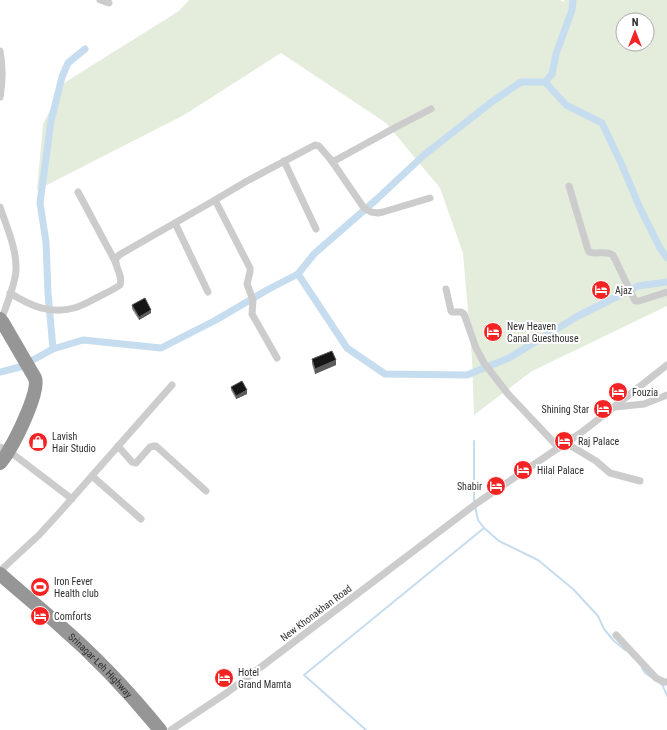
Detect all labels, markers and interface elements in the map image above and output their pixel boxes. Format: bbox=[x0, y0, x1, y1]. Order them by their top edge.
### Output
north arrow bbox=[615, 12, 655, 52]
text: N bbox=[632, 16, 639, 29]
hotel icon: Ajaz bbox=[590, 279, 612, 301]
place label: Ajaz bbox=[615, 285, 632, 296]
hotel icon: New Heaven Canal Guesthouse bbox=[482, 321, 504, 343]
place label: New Heaven Canal Guesthouse bbox=[507, 321, 579, 344]
hotel icon: Fouzia bbox=[607, 381, 629, 403]
place label: Fouzia bbox=[632, 387, 658, 398]
hotel icon: Shining Star bbox=[592, 398, 614, 420]
place label: Shining Star bbox=[542, 404, 589, 415]
hotel icon: Raj Palace bbox=[553, 430, 575, 452]
shop icon: Lavish Hair Studio bbox=[27, 431, 49, 453]
place label: Lavish Hair Studio bbox=[52, 431, 96, 454]
place label: Raj Palace bbox=[578, 436, 620, 447]
hotel icon: Hilal Palace bbox=[512, 459, 534, 481]
place label: Hilal Palace bbox=[537, 465, 584, 476]
hotel icon: Shabir bbox=[485, 475, 507, 497]
place label: Shabir bbox=[457, 481, 482, 492]
sports icon: Iron Fever Health club bbox=[29, 576, 51, 598]
place label: Iron Fever Health club bbox=[54, 576, 99, 599]
street label: New Khonakhan Road bbox=[278, 583, 354, 643]
hotel icon: Comforts bbox=[29, 605, 51, 627]
place label: Comforts bbox=[54, 611, 92, 622]
street label: Srinagar-Leh Highway bbox=[67, 631, 135, 700]
hotel icon: Hotel Grand Mamta bbox=[213, 667, 235, 689]
place label: Hotel Grand Mamta bbox=[238, 667, 291, 690]

